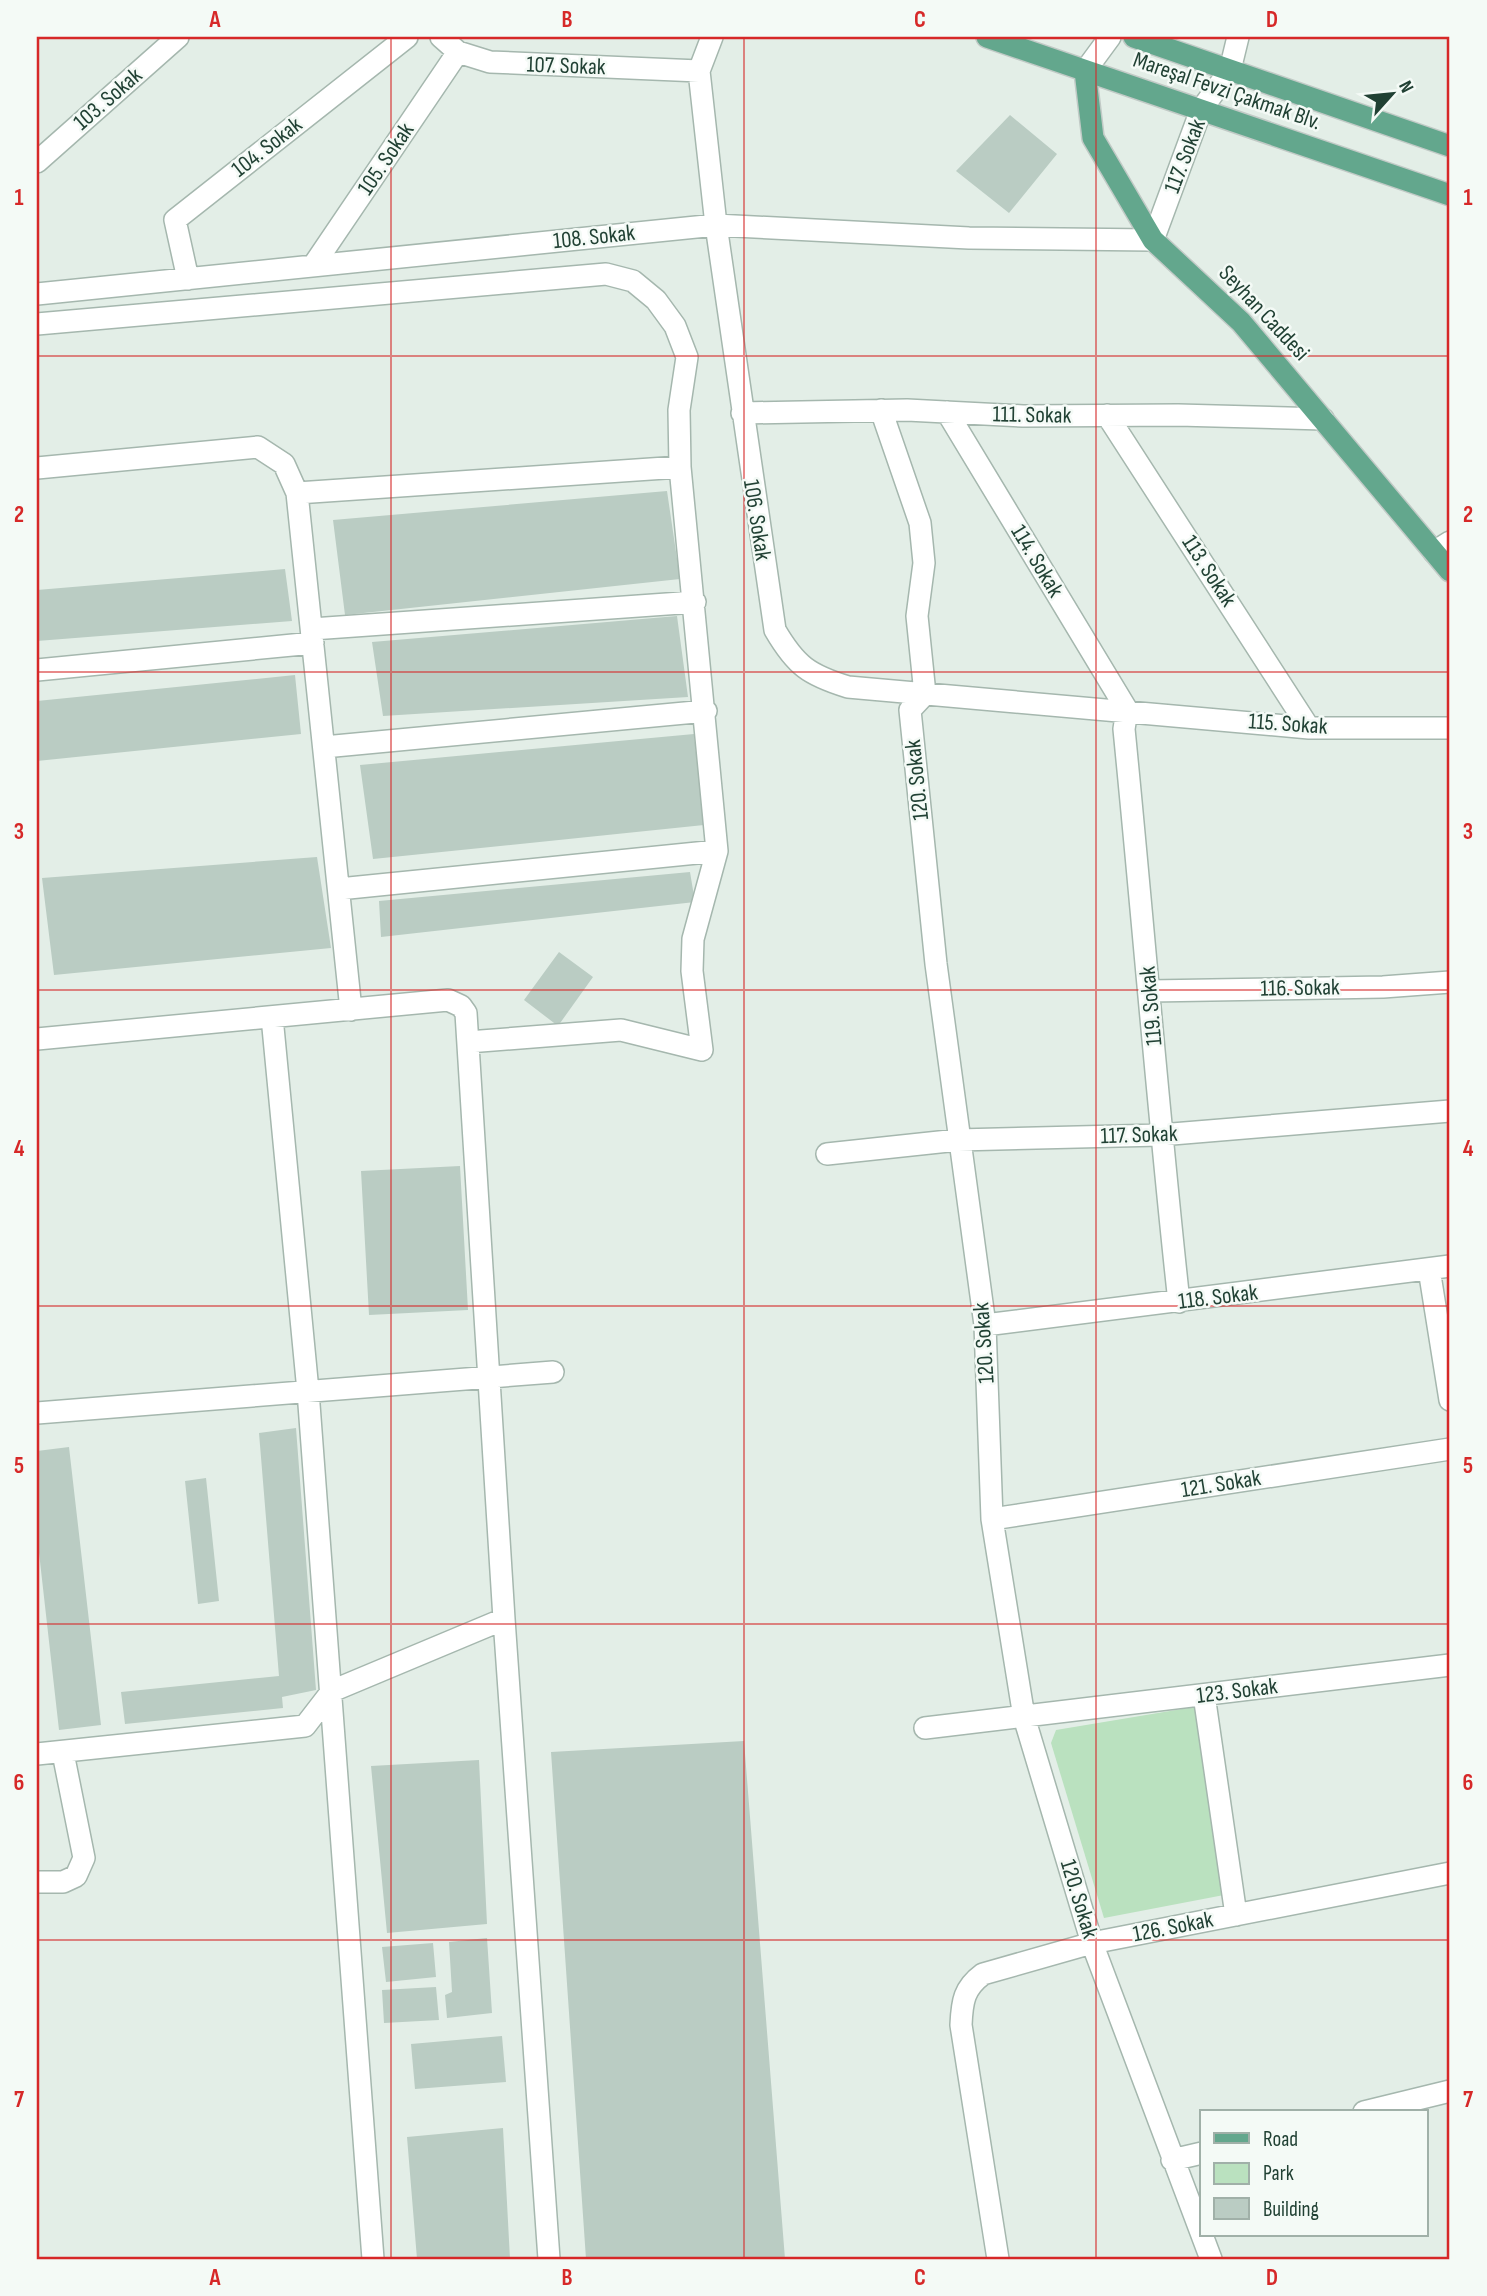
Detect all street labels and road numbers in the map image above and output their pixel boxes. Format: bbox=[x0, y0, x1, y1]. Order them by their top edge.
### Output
street label: Mareşal Fevzi Çakmak Blv. bbox=[1130, 46, 1324, 136]
street label: 107. Sokak bbox=[526, 51, 606, 81]
street label: 103. Sokak bbox=[68, 61, 148, 136]
street label: 104. Sokak bbox=[226, 111, 308, 183]
street label: 117. Sokak bbox=[1158, 115, 1212, 197]
street label: 105. Sokak bbox=[352, 117, 420, 201]
street label: 108. Sokak bbox=[552, 219, 636, 255]
street label: Seyhan Caddesi bbox=[1213, 259, 1315, 367]
street label: 111. Sokak bbox=[992, 400, 1072, 430]
street label: 106. Sokak bbox=[737, 477, 777, 563]
street label: 114. Sokak bbox=[1005, 520, 1070, 602]
street label: 113. Sokak bbox=[1176, 530, 1243, 612]
street label: 115. Sokak bbox=[1248, 707, 1329, 741]
street label: 120. Sokak bbox=[899, 738, 935, 822]
street label: 119. Sokak bbox=[1134, 965, 1168, 1047]
street label: 116. Sokak bbox=[1260, 973, 1340, 1003]
street label: 117. Sokak bbox=[1100, 1120, 1178, 1150]
street label: 118. Sokak bbox=[1177, 1278, 1260, 1316]
street label: 120. Sokak bbox=[967, 1301, 1001, 1384]
street label: 121. Sokak bbox=[1179, 1464, 1263, 1504]
street label: 123. Sokak bbox=[1195, 1672, 1279, 1710]
street label: 120. Sokak bbox=[1054, 1856, 1104, 1942]
street label: 126. Sokak bbox=[1130, 1905, 1216, 1948]

